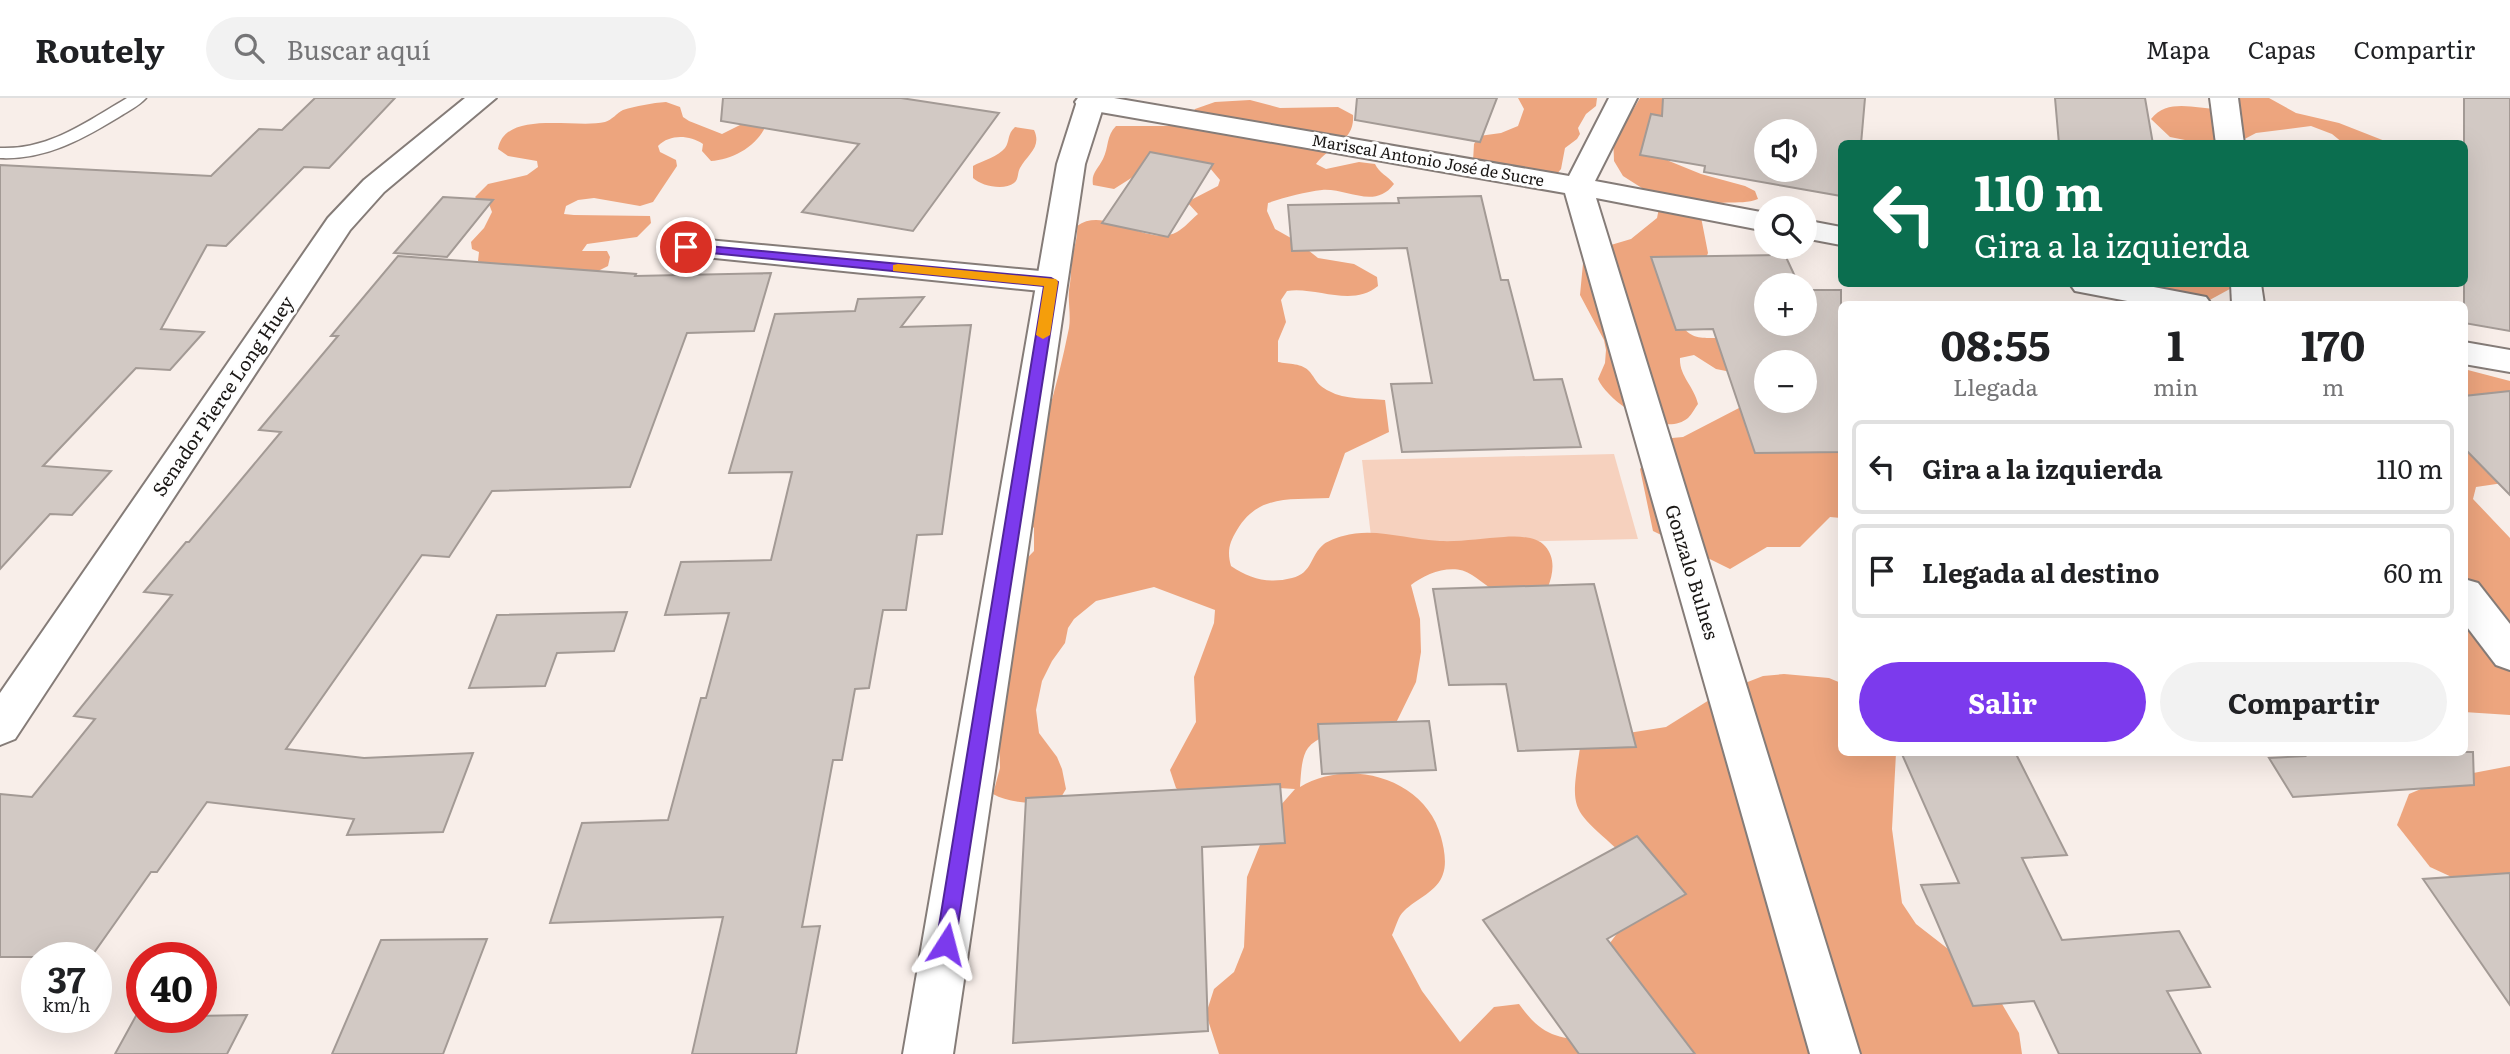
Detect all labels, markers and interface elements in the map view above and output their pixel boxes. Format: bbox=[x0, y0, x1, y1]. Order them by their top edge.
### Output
search box bbox=[206, 17, 696, 80]
text: Routely bbox=[35, 24, 164, 73]
icon: search bbox=[230, 29, 268, 67]
text: Buscar aquí bbox=[286, 29, 430, 68]
text: Mapa bbox=[2146, 31, 2210, 66]
text: Capas bbox=[2248, 31, 2315, 66]
text: Compartir bbox=[2353, 31, 2475, 66]
map controls bbox=[1754, 119, 1817, 413]
button: sound bbox=[1754, 119, 1817, 182]
street label: Mariscal Antonio José de Sucre bbox=[1310, 127, 1546, 191]
text: 110 m bbox=[1974, 153, 2103, 226]
icon: left bbox=[1859, 168, 1950, 259]
button: search bbox=[1754, 196, 1817, 259]
pin bbox=[656, 217, 716, 277]
text: Gira a la izquierda bbox=[1974, 220, 2249, 268]
icon: arrive bbox=[667, 228, 705, 266]
button: + bbox=[1754, 273, 1817, 336]
street label: Senador Pierce Long Huey bbox=[144, 290, 300, 501]
text: 08:55 bbox=[1940, 312, 2051, 374]
text: 1 bbox=[2167, 312, 2184, 374]
text: 170 bbox=[2301, 312, 2366, 374]
button: − bbox=[1754, 350, 1817, 413]
text: Llegada bbox=[1953, 369, 2038, 403]
text: min bbox=[2153, 369, 2198, 403]
text: m bbox=[2322, 369, 2344, 403]
icon: left bbox=[1863, 448, 1901, 486]
text: Gira a la izquierda bbox=[1922, 448, 2163, 487]
text: 110 m bbox=[2376, 448, 2443, 487]
street label: Gonzalo Bulnes bbox=[1659, 501, 1727, 643]
icon: arrive bbox=[1863, 552, 1901, 590]
text: Llegada al destino bbox=[1922, 552, 2159, 591]
text: 60 m bbox=[2384, 552, 2443, 591]
button: Salir bbox=[1859, 662, 2146, 742]
button: Compartir bbox=[2160, 662, 2447, 742]
position arrow bbox=[909, 907, 983, 981]
speed limit sign: 40 bbox=[126, 942, 217, 1033]
text: 37 bbox=[48, 952, 85, 1004]
text: km/h bbox=[43, 991, 90, 1018]

